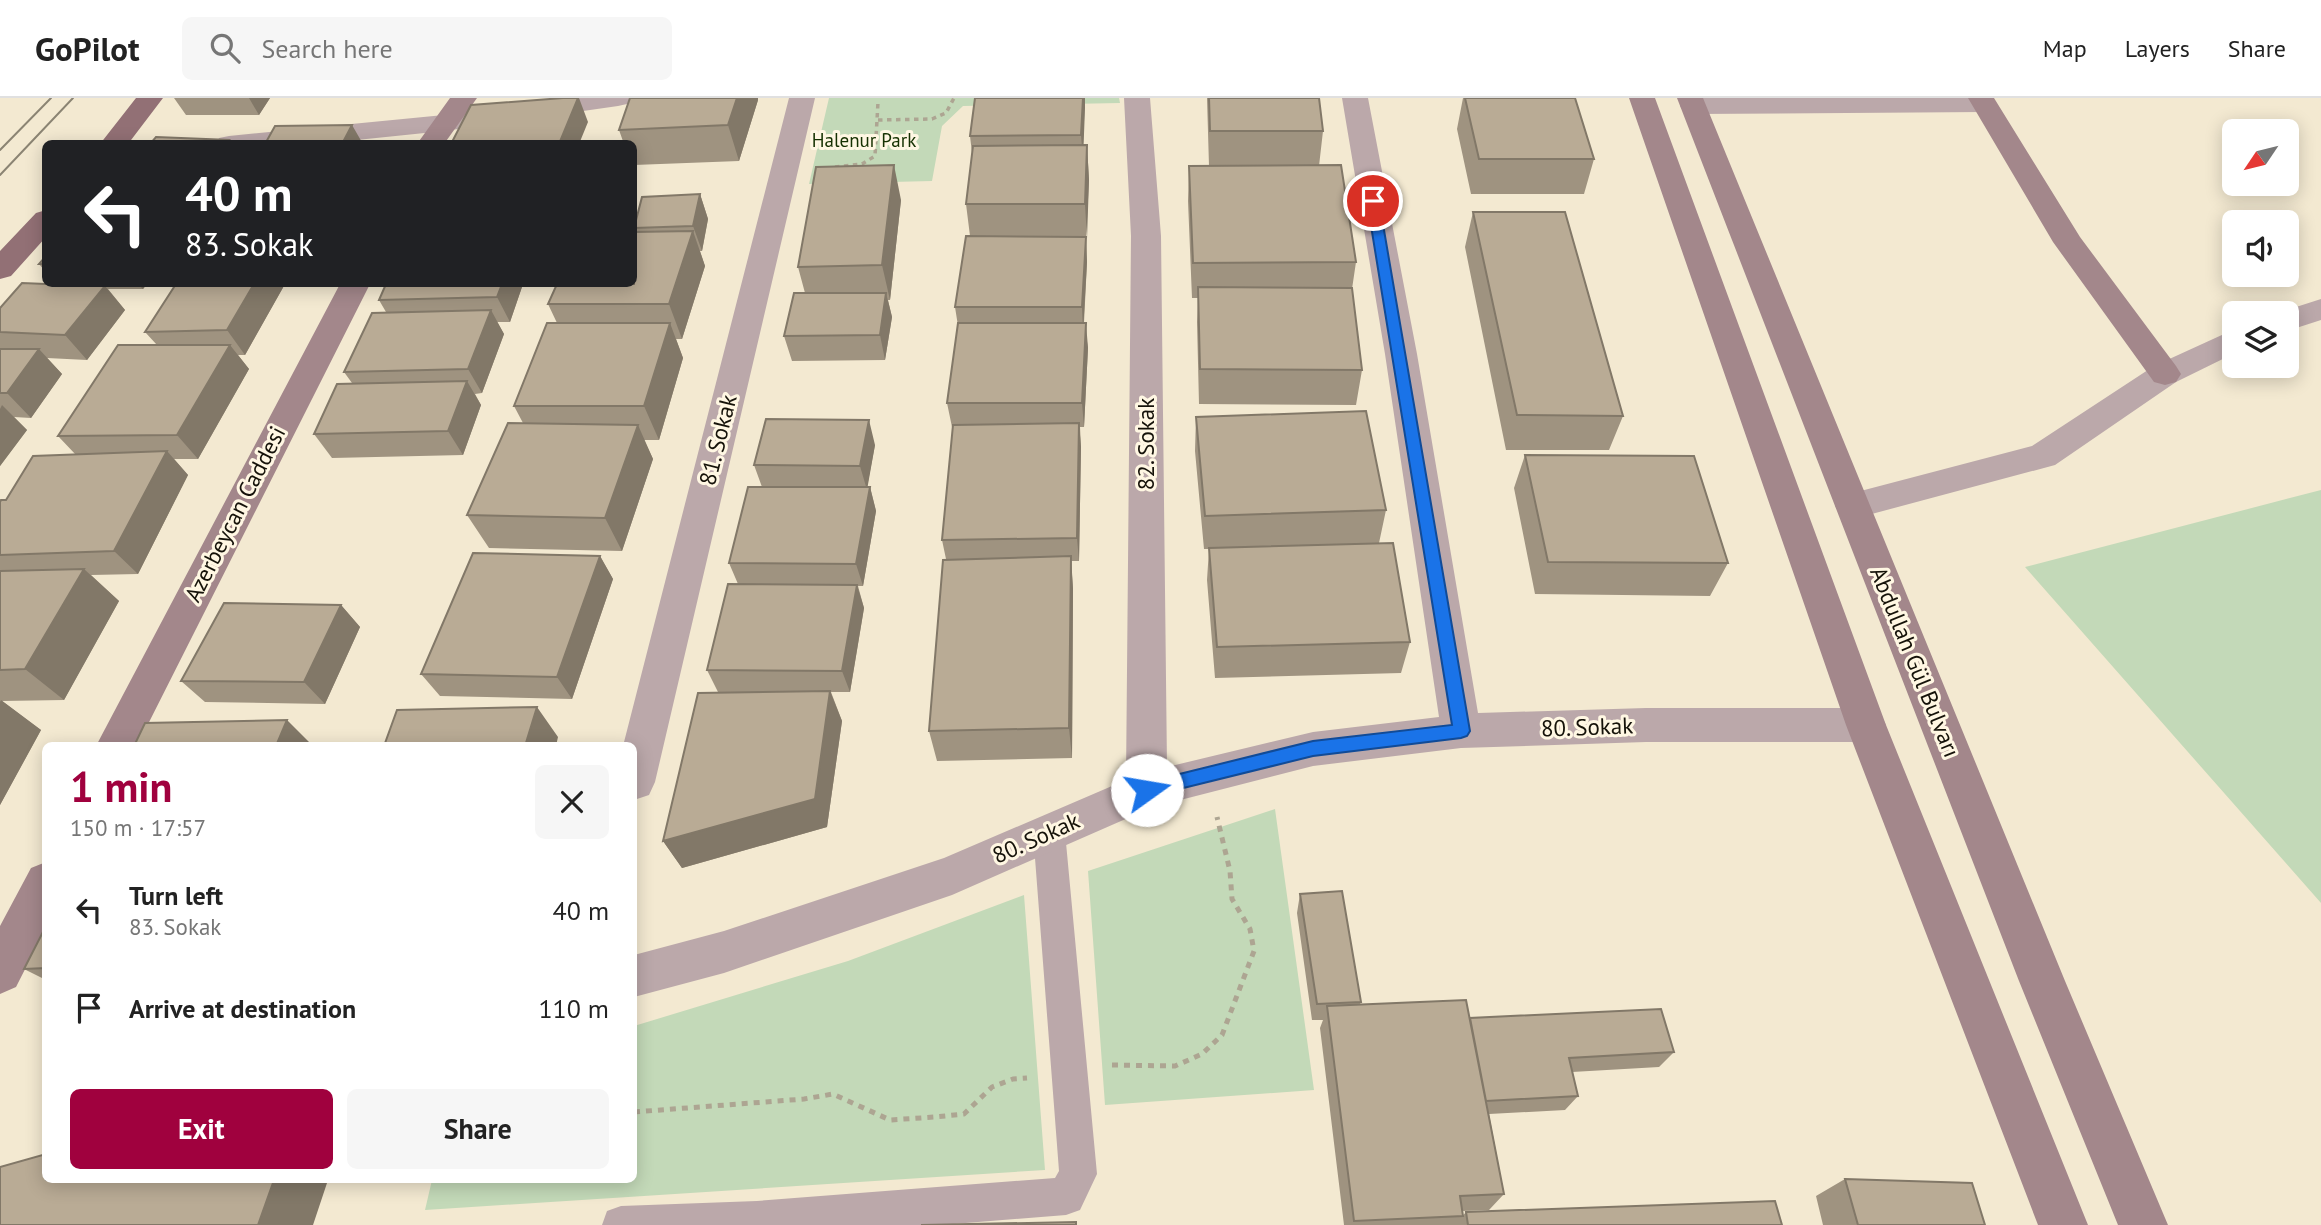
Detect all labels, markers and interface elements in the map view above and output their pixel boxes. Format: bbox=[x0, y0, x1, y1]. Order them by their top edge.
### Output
search box bbox=[182, 17, 672, 80]
text: GoPilot bbox=[35, 27, 140, 70]
icon: search bbox=[206, 29, 244, 67]
text: Search here bbox=[262, 32, 393, 65]
text: Map bbox=[2043, 33, 2087, 64]
text: Layers bbox=[2125, 33, 2190, 64]
text: Share bbox=[2228, 33, 2286, 64]
north arrow bbox=[2222, 119, 2300, 196]
map controls bbox=[2222, 119, 2299, 378]
park label: Halenur Park bbox=[812, 128, 916, 152]
text: 40 m bbox=[185, 161, 292, 225]
icon: left bbox=[70, 168, 161, 259]
pin bbox=[1343, 171, 1403, 231]
icon: arrive bbox=[1354, 182, 1392, 220]
button: sound bbox=[2222, 210, 2299, 287]
text: 83. Sokak bbox=[185, 223, 313, 265]
button: layers bbox=[2222, 301, 2299, 378]
street label: 81. Sokak bbox=[692, 392, 743, 488]
street label: 82. Sokak bbox=[1131, 398, 1160, 490]
street label: Azerbeycan Caddesi bbox=[178, 421, 291, 607]
street label: Abdullah Gül Bulvarı bbox=[1864, 562, 1967, 761]
street label: 80. Sokak bbox=[1540, 710, 1634, 743]
position arrow bbox=[1110, 753, 1184, 827]
text: 1 min bbox=[70, 759, 172, 814]
button: close bbox=[535, 765, 609, 839]
street label: 80. Sokak bbox=[988, 806, 1084, 870]
text: 150 m · 17:57 bbox=[70, 813, 206, 842]
text: Turn left bbox=[129, 879, 223, 912]
icon: left bbox=[70, 891, 108, 929]
text: 40 m bbox=[553, 894, 609, 927]
text: 83. Sokak bbox=[129, 912, 221, 941]
icon: arrive bbox=[70, 989, 108, 1027]
text: Arrive at destination bbox=[129, 992, 356, 1025]
text: 110 m bbox=[538, 992, 609, 1025]
button: Exit bbox=[70, 1089, 333, 1169]
button: Share bbox=[347, 1089, 609, 1169]

